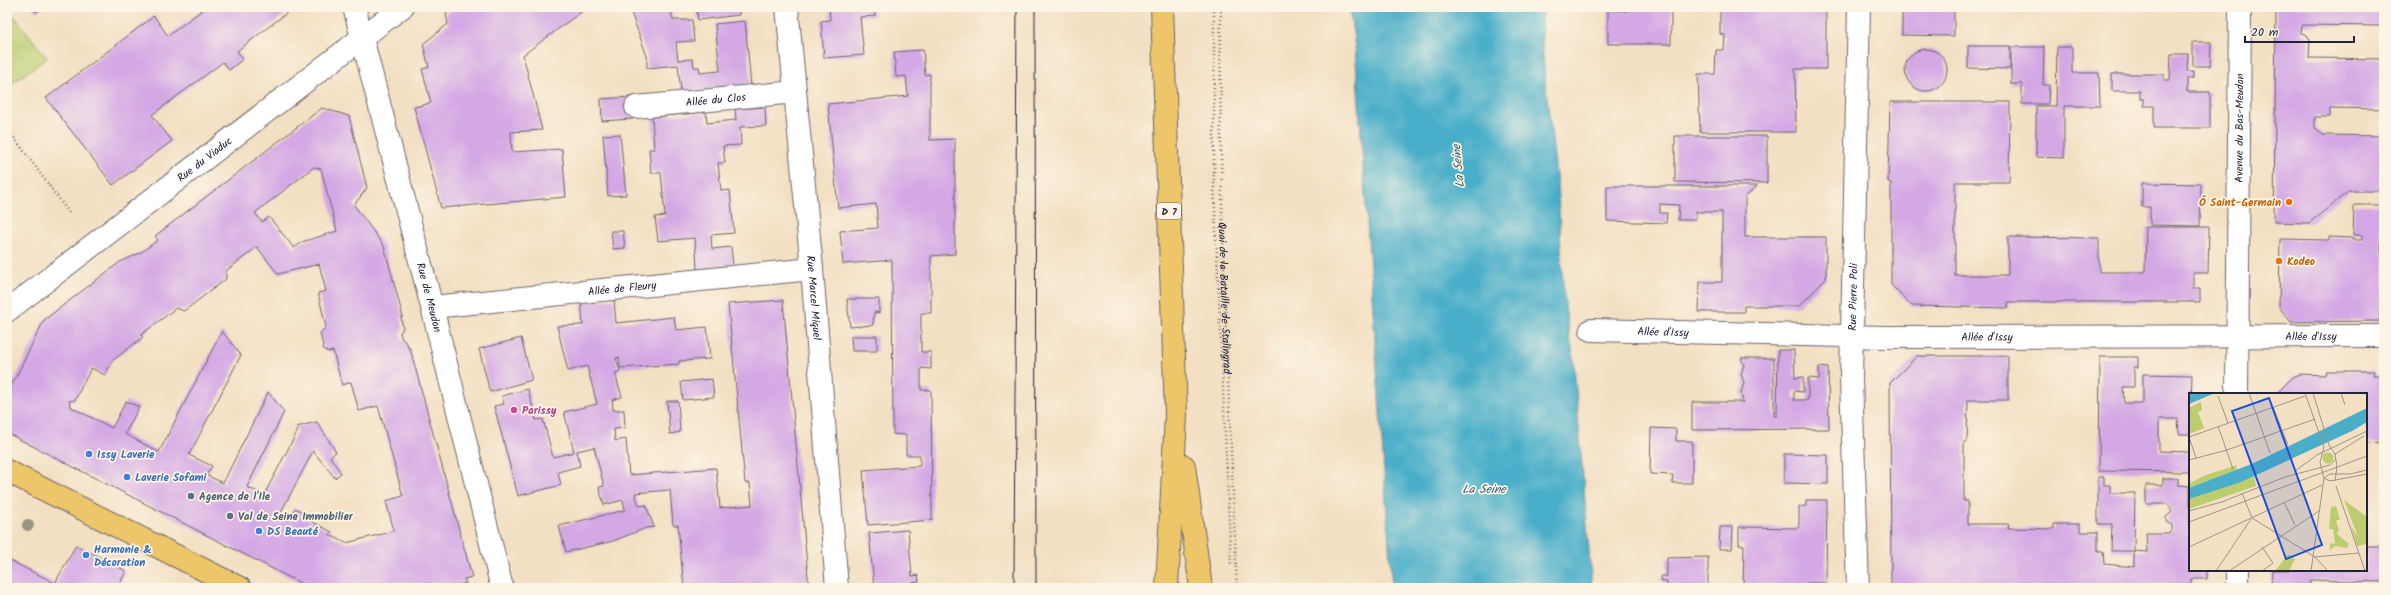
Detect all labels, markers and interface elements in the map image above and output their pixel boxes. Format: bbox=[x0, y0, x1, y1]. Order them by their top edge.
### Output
scale bar bbox=[2245, 18, 2354, 44]
text: 20 m bbox=[2251, 23, 2279, 42]
street label: Avenue du Bas-Meudon bbox=[2231, 73, 2249, 183]
street label: Allée du Clos bbox=[685, 89, 747, 112]
street label: Rue du Viaduc bbox=[173, 133, 237, 187]
water label: La Seine bbox=[1447, 142, 1470, 188]
place label: Ô Saint-Germain bbox=[2199, 194, 2281, 212]
marker: Ô Saint-Germain bbox=[2284, 197, 2294, 207]
road number: D 7 bbox=[1157, 203, 1181, 219]
street label: Quai de la Bataille de Stalingrad bbox=[1213, 222, 1236, 375]
place label: Kodeo bbox=[2287, 253, 2315, 271]
street label: Rue Marcel Miquel bbox=[801, 255, 826, 341]
marker: Kodeo bbox=[2274, 256, 2284, 266]
street label: Rue de Meudon bbox=[411, 261, 446, 334]
street label: Rue Pierre Poli bbox=[1844, 263, 1863, 331]
street label: Allée de Fleury bbox=[587, 277, 658, 301]
street label: Allée d'Issy bbox=[1637, 323, 1690, 342]
street label: Allée d'Issy bbox=[2285, 328, 2337, 346]
street label: Allée d'Issy bbox=[1961, 329, 2013, 347]
inset map bbox=[2189, 393, 2367, 571]
place label: Parissy bbox=[522, 402, 557, 420]
marker: Parissy bbox=[509, 405, 519, 415]
place label: Issy Laverie bbox=[97, 446, 155, 464]
marker: Issy Laverie bbox=[84, 449, 94, 459]
place label: Laverie Sofami bbox=[135, 469, 208, 487]
marker: Laverie Sofami bbox=[122, 472, 132, 482]
water label: La Seine bbox=[1462, 480, 1507, 499]
place label: Agence de l'Ile bbox=[199, 488, 271, 506]
marker: Agence de l'Ile bbox=[186, 491, 196, 501]
place label: Val de Seine Immobilier bbox=[238, 508, 354, 526]
marker: Val de Seine Immobilier bbox=[225, 511, 235, 521]
place label: DS Beauté bbox=[267, 523, 319, 541]
marker: DS Beauté bbox=[254, 526, 264, 536]
place label: Harmonie & Décoration bbox=[94, 541, 152, 572]
marker: Harmonie & Décoration bbox=[81, 550, 91, 560]

